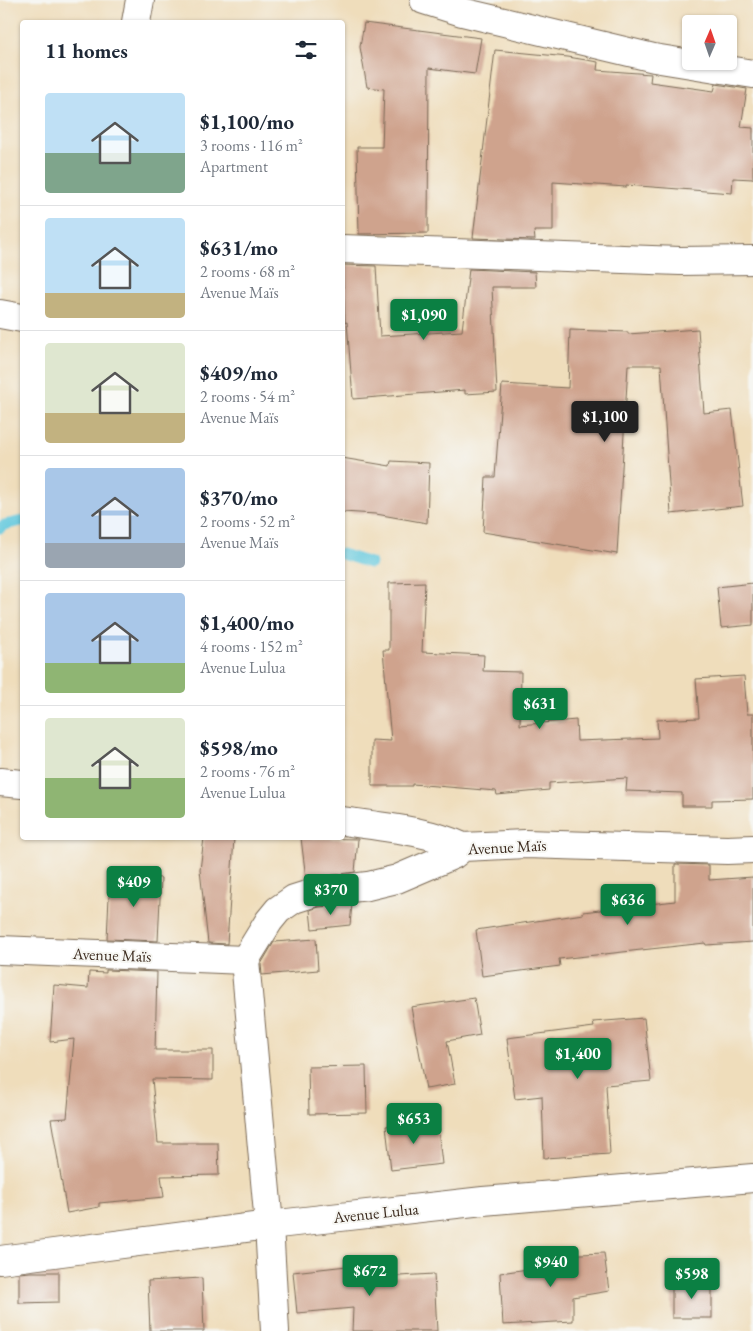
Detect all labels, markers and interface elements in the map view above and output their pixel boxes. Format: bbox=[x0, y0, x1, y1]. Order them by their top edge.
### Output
north arrow bbox=[682, 15, 738, 70]
map controls bbox=[682, 15, 737, 70]
icon: filters bbox=[292, 36, 320, 64]
text: 11 homes bbox=[45, 37, 128, 64]
text: $1,100/mo bbox=[200, 108, 294, 135]
icon: home bbox=[85, 113, 145, 173]
text: 3 rooms · 116 m² bbox=[200, 135, 303, 156]
text: Apartment bbox=[200, 156, 268, 177]
text: $631/mo bbox=[200, 234, 278, 261]
icon: home bbox=[85, 238, 145, 298]
text: 2 rooms · 68 m² bbox=[200, 261, 295, 282]
text: Avenue Maïs bbox=[200, 282, 279, 303]
pin: $1,090 bbox=[383, 298, 465, 341]
text: $1,090 bbox=[401, 304, 447, 325]
text: $409/mo bbox=[200, 359, 278, 386]
icon: home bbox=[85, 363, 145, 423]
text: 2 rooms · 54 m² bbox=[200, 386, 295, 407]
pin: $1,100 bbox=[564, 400, 646, 443]
text: $1,100 bbox=[582, 406, 628, 427]
text: Avenue Maïs bbox=[200, 407, 279, 428]
text: $370/mo bbox=[200, 484, 278, 511]
icon: home bbox=[85, 488, 145, 548]
text: 2 rooms · 52 m² bbox=[200, 511, 295, 532]
text: Avenue Maïs bbox=[200, 532, 279, 553]
text: $1,400/mo bbox=[200, 609, 294, 636]
icon: home bbox=[85, 613, 145, 673]
text: 4 rooms · 152 m² bbox=[200, 636, 303, 657]
text: Avenue Lulua bbox=[200, 657, 286, 678]
pin: $631 bbox=[510, 688, 570, 730]
text: $631 bbox=[524, 693, 556, 714]
text: $598/mo bbox=[200, 734, 278, 761]
icon: home bbox=[85, 738, 145, 798]
text: 2 rooms · 76 m² bbox=[200, 761, 295, 782]
text: Avenue Lulua bbox=[200, 782, 286, 803]
street label: Avenue Maïs bbox=[466, 834, 547, 860]
pin: $409 bbox=[104, 866, 164, 908]
text: $409 bbox=[118, 871, 150, 892]
pin: $370 bbox=[301, 874, 361, 916]
text: $370 bbox=[315, 879, 347, 900]
pin: $636 bbox=[598, 884, 658, 926]
text: $636 bbox=[612, 889, 644, 910]
street label: Avenue Maïs bbox=[71, 943, 152, 967]
pin: $1,400 bbox=[537, 1038, 619, 1080]
text: $1,400 bbox=[555, 1043, 601, 1064]
pin: $653 bbox=[384, 1102, 444, 1145]
text: $653 bbox=[398, 1108, 430, 1129]
street label: Avenue Lulua bbox=[331, 1198, 420, 1228]
pin: $940 bbox=[521, 1246, 581, 1288]
text: $940 bbox=[535, 1251, 567, 1272]
pin: $672 bbox=[340, 1254, 400, 1297]
pin: $598 bbox=[662, 1258, 722, 1300]
text: $672 bbox=[354, 1260, 386, 1281]
text: $598 bbox=[676, 1263, 708, 1284]

